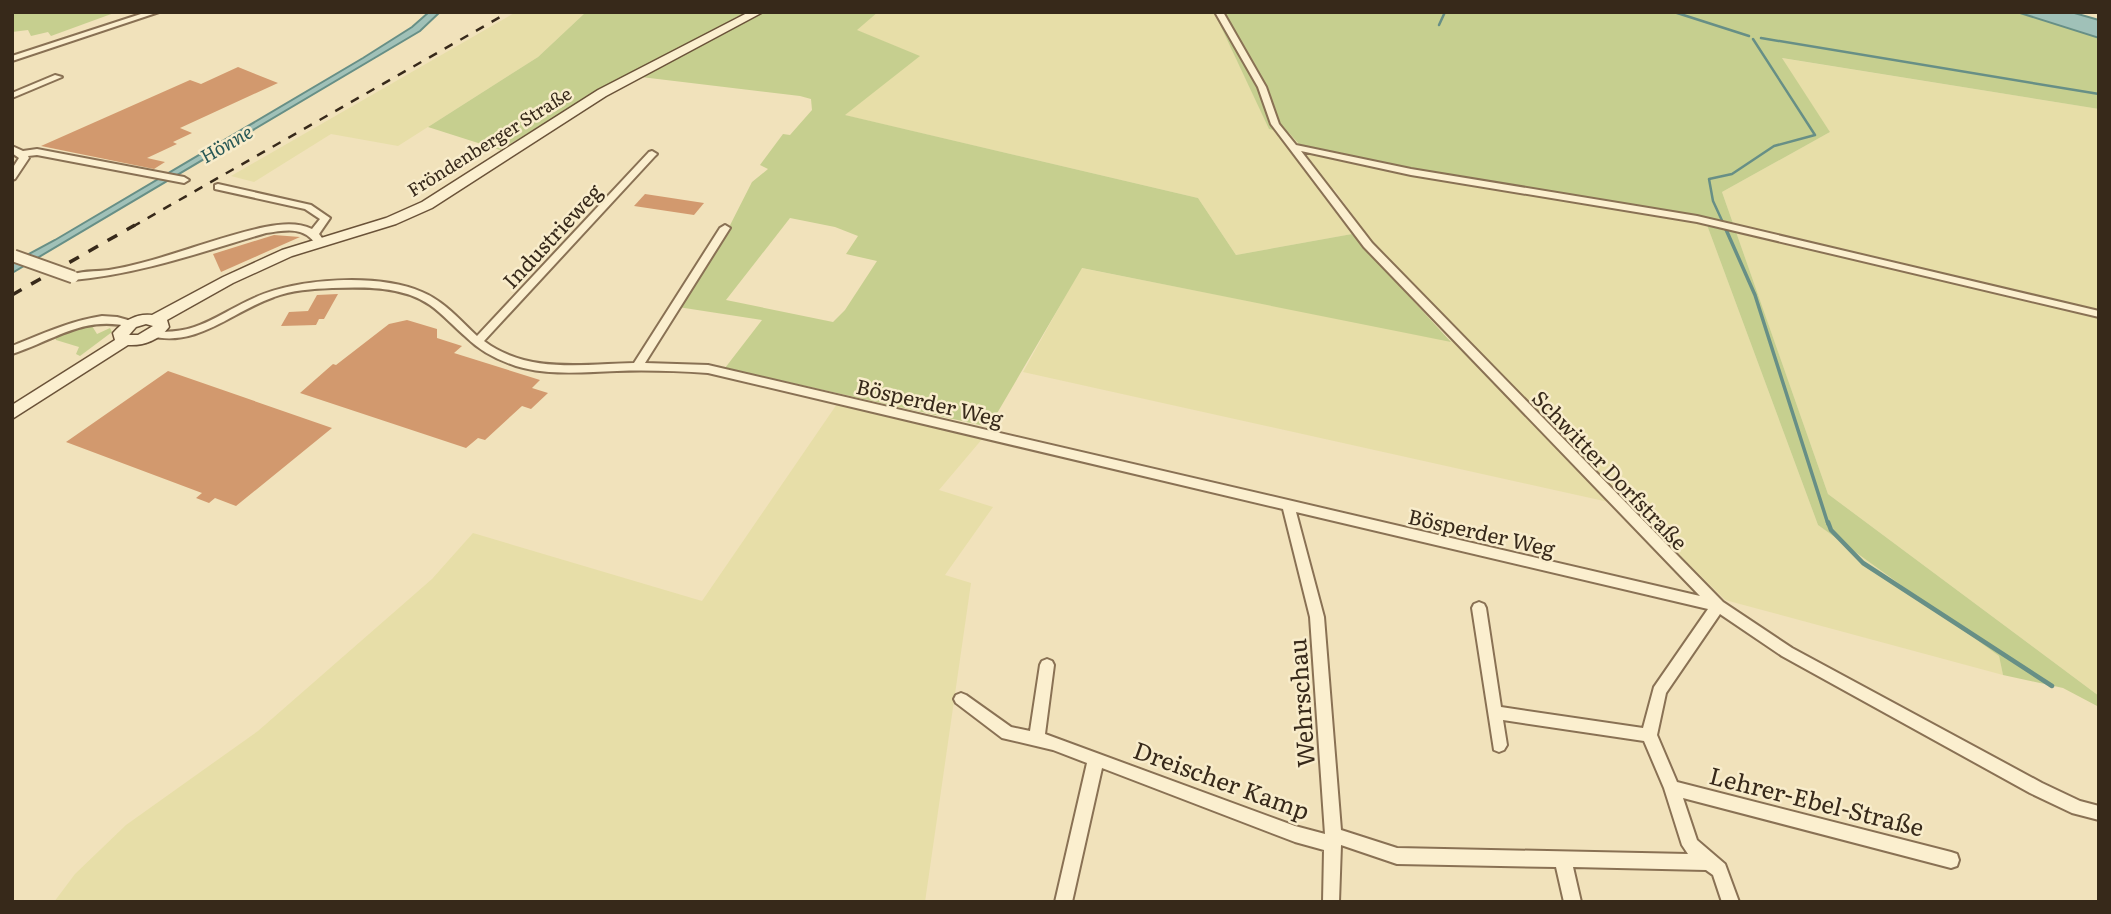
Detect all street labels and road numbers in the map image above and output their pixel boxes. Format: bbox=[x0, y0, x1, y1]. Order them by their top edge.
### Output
street label: Fröndenberger Straße bbox=[402, 79, 576, 203]
street label: Industrieweg bbox=[494, 175, 608, 294]
street label: Bösperder Weg bbox=[854, 369, 1007, 433]
street label: Schwitter Dorfstraße bbox=[1526, 382, 1696, 556]
street label: Bösperder Weg bbox=[1406, 499, 1559, 563]
street label: Wehrschau bbox=[1278, 637, 1322, 769]
street label: Dreischer Kamp bbox=[1129, 731, 1315, 827]
street label: Lehrer-Ebel-Straße bbox=[1706, 756, 1928, 844]

